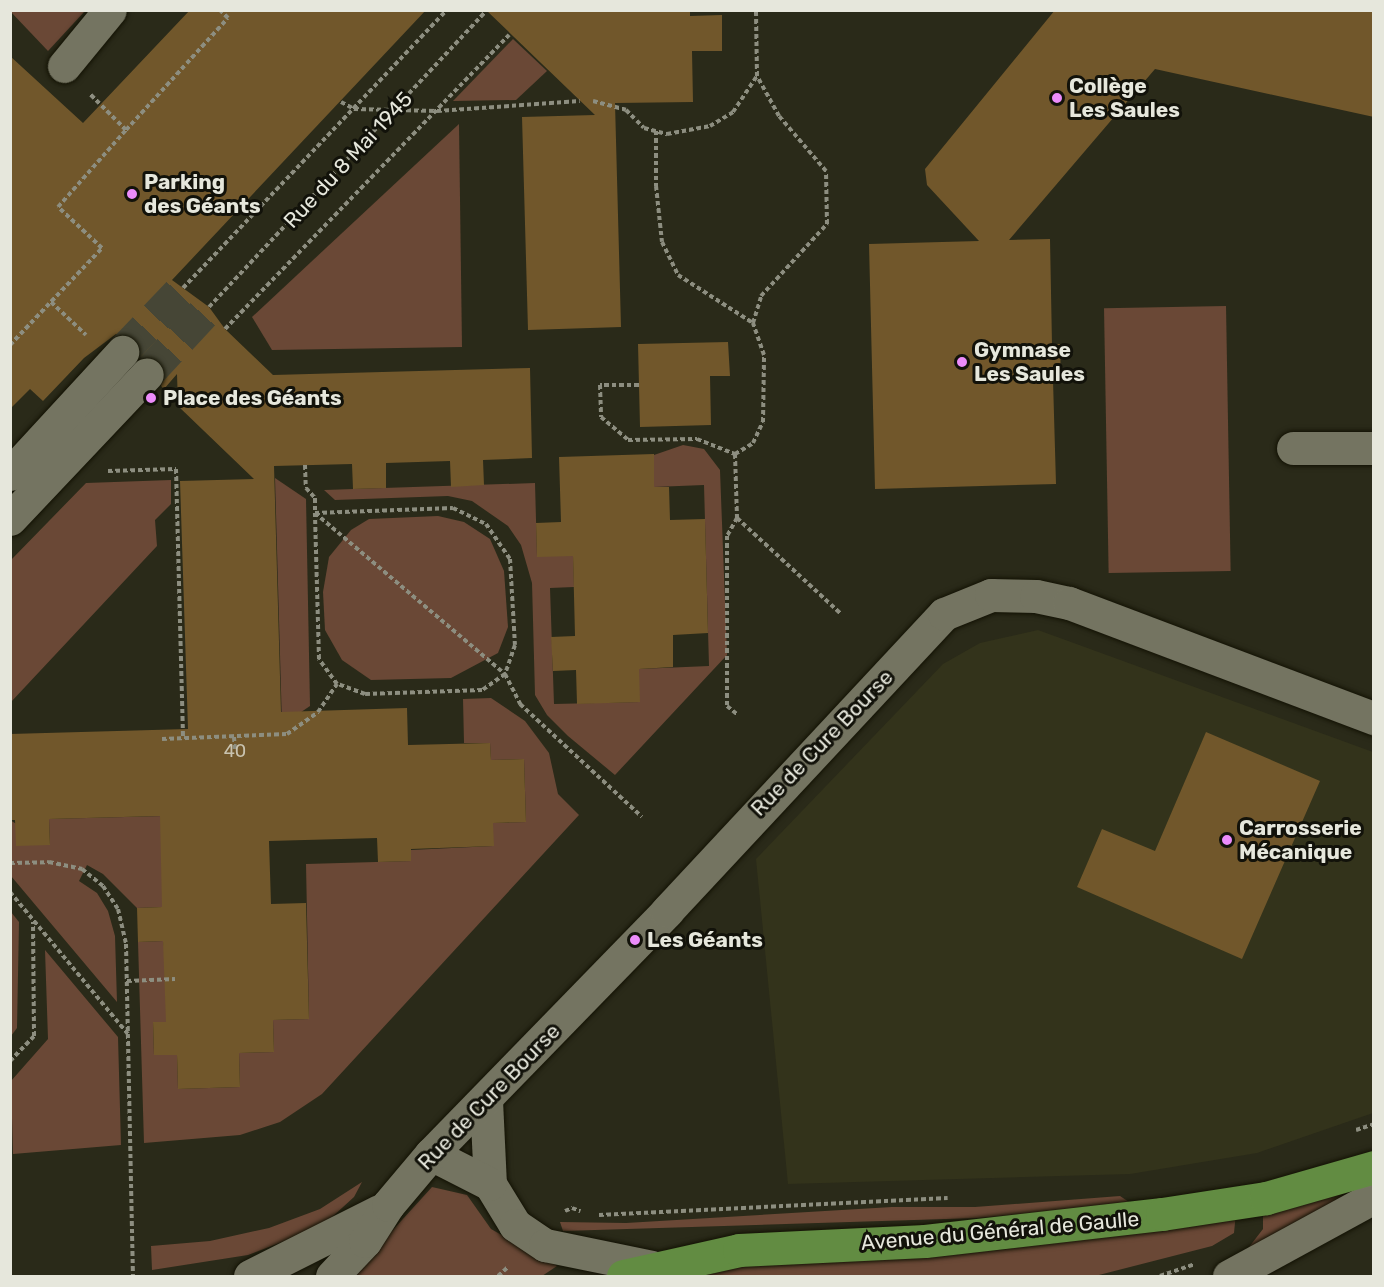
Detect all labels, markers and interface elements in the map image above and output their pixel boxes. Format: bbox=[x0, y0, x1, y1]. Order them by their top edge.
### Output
place label: Collège Les Saules bbox=[1069, 73, 1180, 123]
street label: Rue du 8 Mai 1945 bbox=[278, 87, 418, 233]
marker: Collège Les Saules bbox=[1050, 91, 1064, 105]
place label: Parking des Géants bbox=[144, 169, 261, 219]
marker: Parking des Géants bbox=[125, 187, 139, 201]
place label: Gymnase Les Saules bbox=[974, 337, 1085, 387]
marker: Gymnase Les Saules bbox=[955, 355, 969, 369]
place label: Place des Géants bbox=[163, 385, 342, 411]
marker: Place des Géants bbox=[144, 391, 158, 405]
street label: Rue de Cure Bourse bbox=[746, 665, 898, 821]
house number: 40 bbox=[224, 740, 246, 762]
place label: Carrosserie Mécanique bbox=[1239, 815, 1362, 865]
marker: Carrosserie Mécanique bbox=[1220, 833, 1234, 847]
place label: Les Géants bbox=[647, 927, 763, 953]
marker: Les Géants bbox=[628, 933, 642, 947]
street label: Rue de Cure Bourse bbox=[413, 1019, 565, 1175]
street label: Avenue du Général de Gaulle bbox=[860, 1206, 1140, 1256]

